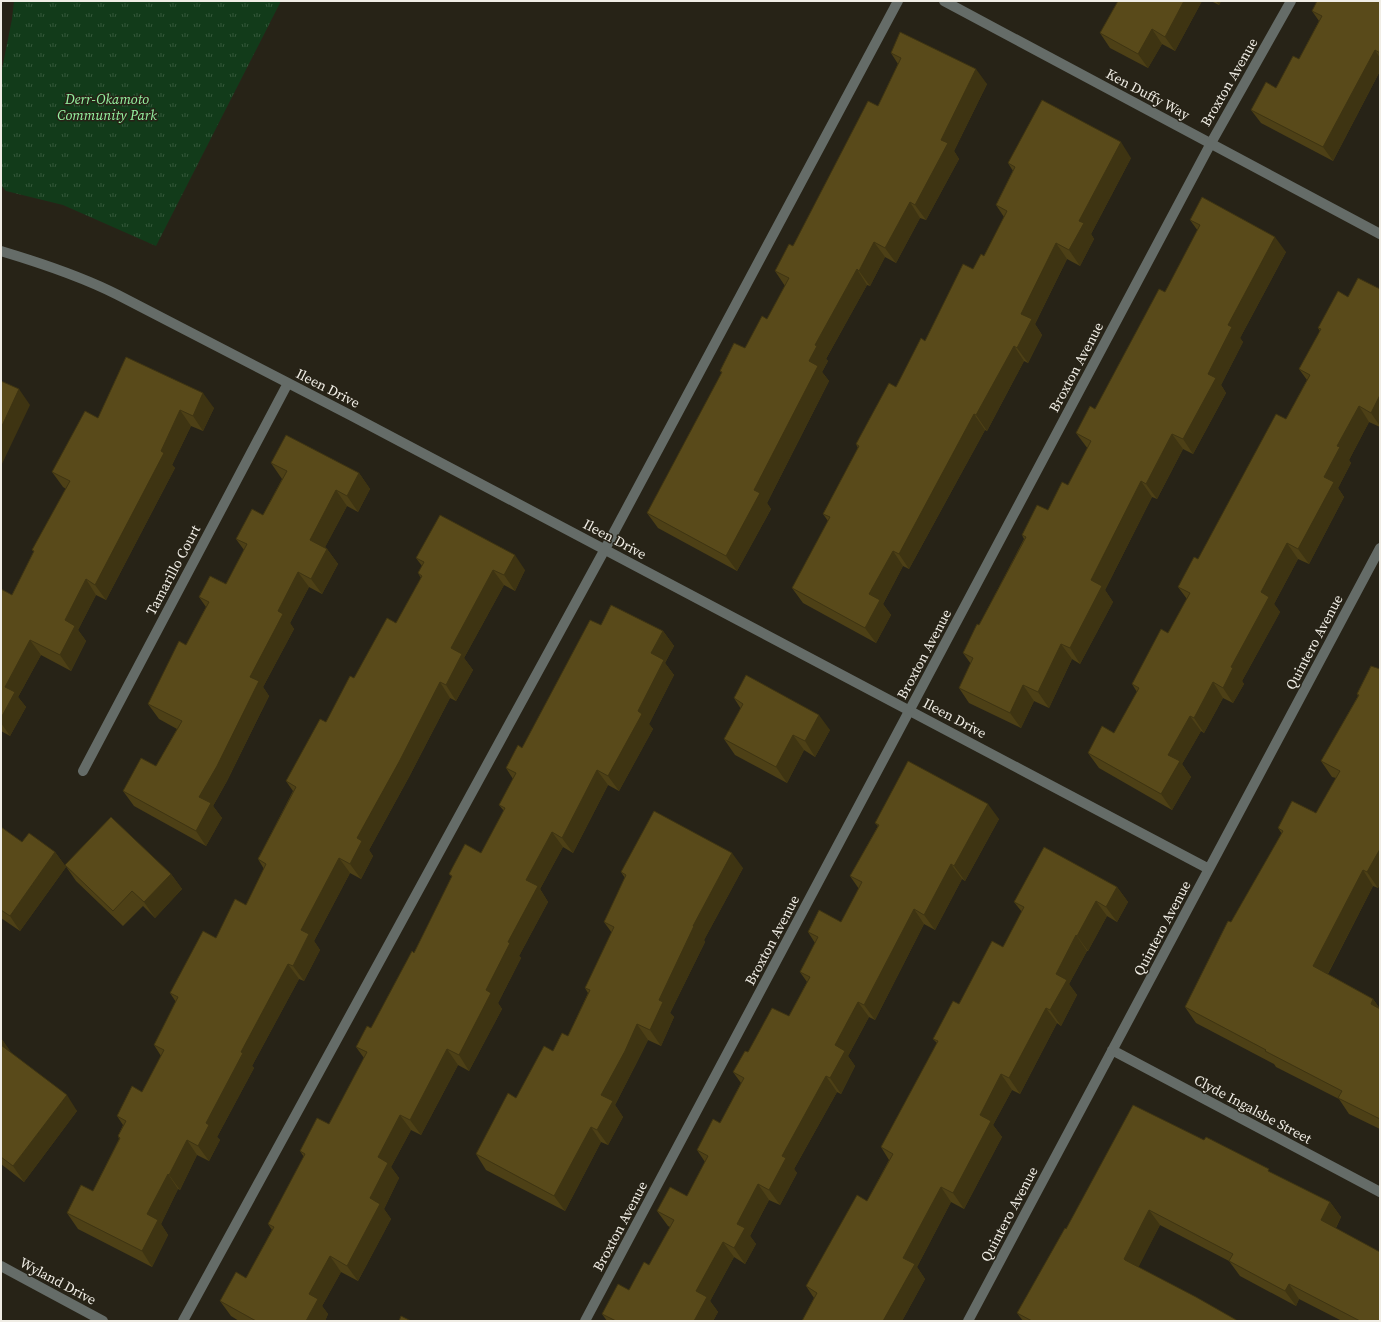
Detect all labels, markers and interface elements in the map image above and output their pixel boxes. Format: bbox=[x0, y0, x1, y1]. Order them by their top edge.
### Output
street label: Broxton Avenue bbox=[1196, 34, 1262, 130]
street label: Ken Duffy Way bbox=[1103, 64, 1194, 125]
park label: Derr-Okamoto Community Park bbox=[57, 89, 157, 125]
street label: Broxton Avenue bbox=[1044, 318, 1108, 416]
street label: Ileen Drive bbox=[293, 363, 363, 413]
street label: Ileen Drive bbox=[580, 514, 650, 564]
street label: Tamarillo Court bbox=[141, 521, 205, 619]
street label: Quintero Avenue bbox=[1281, 591, 1347, 693]
street label: Broxton Avenue bbox=[892, 605, 956, 703]
street label: Ileen Drive bbox=[920, 693, 990, 743]
street label: Quintero Avenue bbox=[1129, 877, 1195, 979]
street label: Broxton Avenue bbox=[740, 891, 804, 989]
street label: Clyde Ingalsbe Street bbox=[1191, 1070, 1316, 1149]
street label: Quintero Avenue bbox=[976, 1163, 1042, 1265]
street label: Broxton Avenue bbox=[588, 1177, 652, 1275]
street label: Wyland Drive bbox=[16, 1252, 100, 1310]

